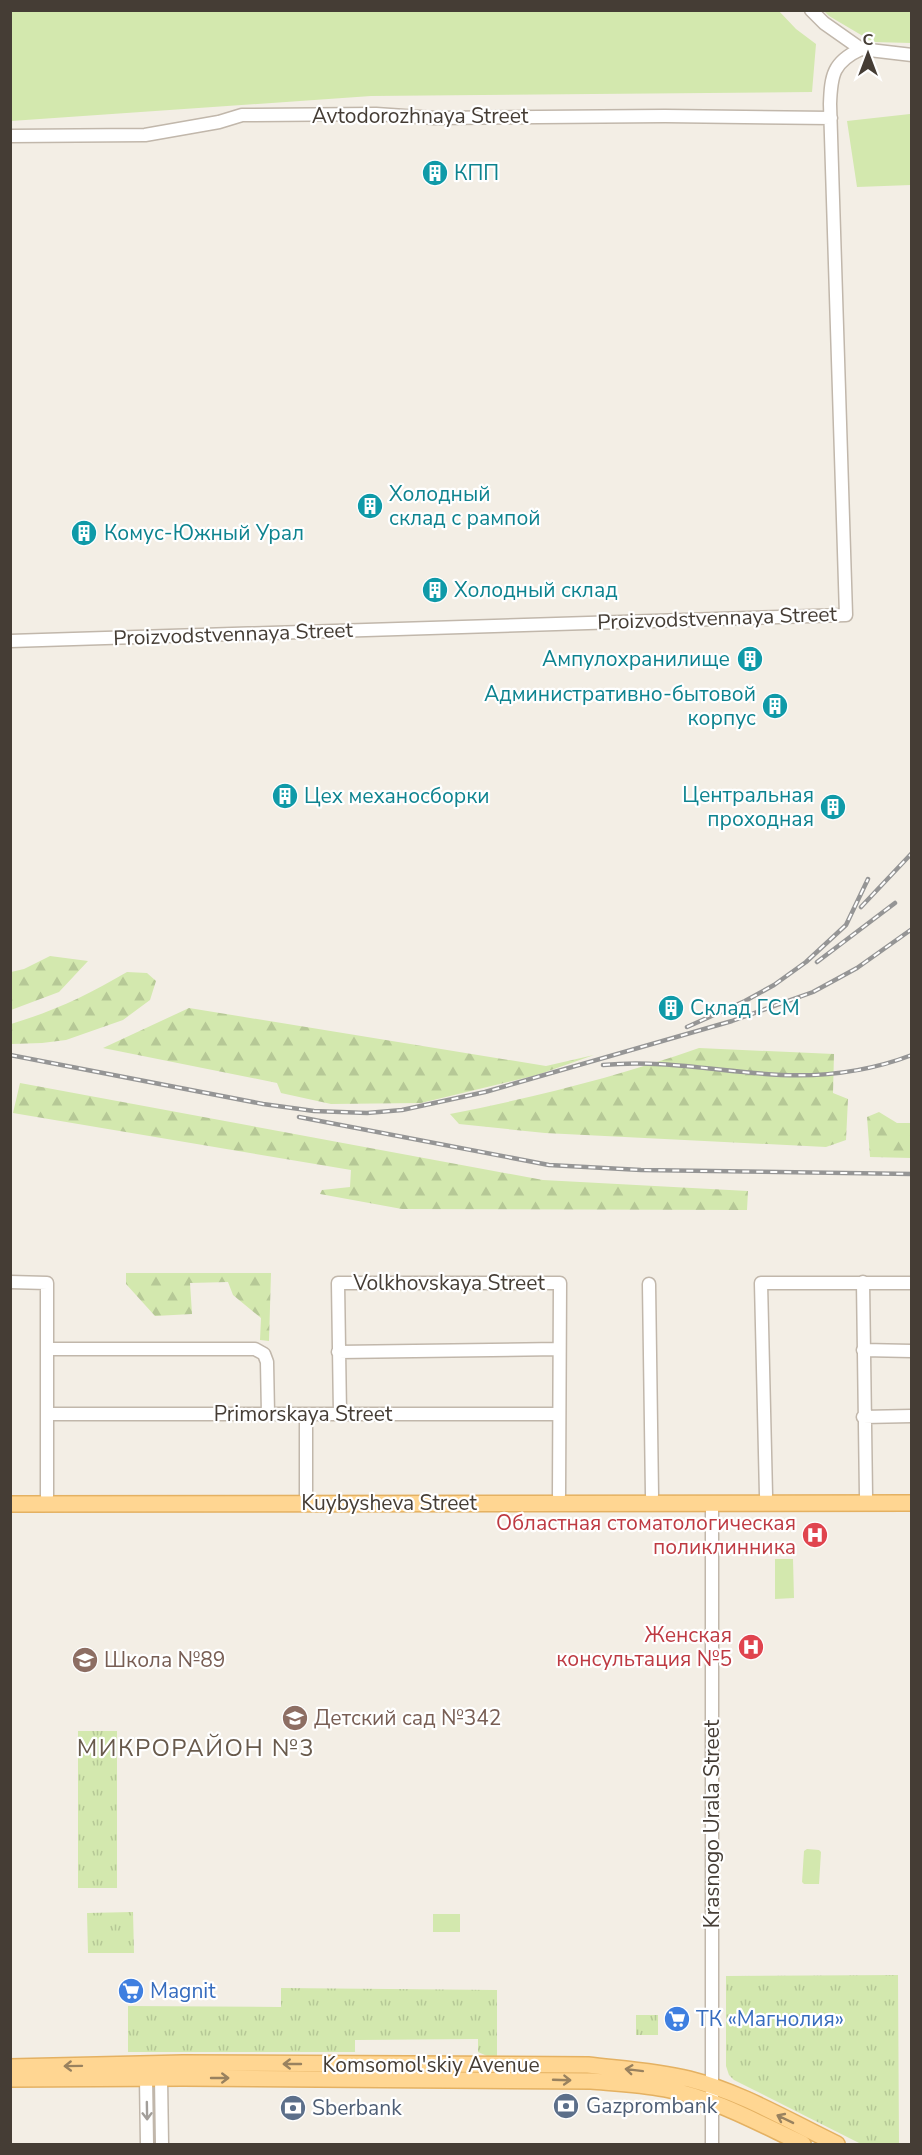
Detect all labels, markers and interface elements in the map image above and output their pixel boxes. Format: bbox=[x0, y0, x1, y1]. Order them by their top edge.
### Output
north arrow bbox=[838, 24, 898, 84]
text: С bbox=[863, 29, 874, 51]
street label: Avtodorozhnaya Street bbox=[312, 102, 529, 130]
building icon: КПП bbox=[420, 158, 450, 188]
place label: КПП bbox=[454, 159, 499, 187]
place label: Холодный склад с рампой bbox=[389, 480, 541, 532]
building icon: Холодный склад с рампой bbox=[355, 491, 385, 521]
building icon: Комус-Южный Урал bbox=[69, 518, 99, 548]
place label: Комус-Южный Урал bbox=[104, 519, 304, 547]
building icon: Холодный склад bbox=[420, 575, 450, 605]
place label: Холодный склад bbox=[454, 576, 618, 604]
street label: Proizvodstvennaya Street bbox=[597, 600, 838, 636]
street label: Proizvodstvennaya Street bbox=[113, 616, 354, 652]
building icon: Ампулохранилище bbox=[735, 644, 765, 674]
place label: Ампулохранилище bbox=[542, 645, 730, 673]
place label: Административно-бытовой корпус bbox=[484, 680, 756, 732]
building icon: Административно-бытовой корпус bbox=[760, 691, 790, 721]
building icon: Цех механосборки bbox=[270, 781, 300, 811]
place label: Центральная проходная bbox=[682, 781, 814, 833]
place label: Цех механосборки bbox=[304, 782, 490, 810]
building icon: Центральная проходная bbox=[818, 792, 848, 822]
building icon: Склад ГСМ bbox=[656, 993, 686, 1023]
place label: Склад ГСМ bbox=[690, 994, 800, 1022]
street label: Volkhovskaya Street bbox=[352, 1269, 545, 1297]
street label: Primorskaya Street bbox=[214, 1400, 393, 1428]
street label: Kuybysheva Street bbox=[301, 1489, 477, 1517]
place label: Областная стоматологическая поликлинника bbox=[496, 1509, 796, 1561]
hospital icon: Областная стоматологическая поликлинника bbox=[800, 1520, 830, 1550]
place label: Женская консультация №5 bbox=[556, 1621, 732, 1673]
hospital icon: Женская консультация №5 bbox=[736, 1632, 766, 1662]
school or university icon: Школа №89 bbox=[70, 1645, 100, 1675]
place label: Школа №89 bbox=[104, 1646, 225, 1674]
school or university icon: Детский сад №342 bbox=[280, 1703, 310, 1733]
place label: Детский сад №342 bbox=[314, 1704, 501, 1732]
street label: Krasnogo Urala Street bbox=[698, 1719, 726, 1928]
district label: МИКРОРАЙОН №3 bbox=[77, 1732, 315, 1764]
supermarket icon: Magnit bbox=[116, 1976, 146, 2006]
place label: Magnit bbox=[150, 1977, 216, 2005]
supermarket icon: ТК «Магнолия» bbox=[662, 2004, 692, 2034]
place label: ТК «Магнолия» bbox=[696, 2005, 844, 2033]
street label: Komsomol'skiy Avenue bbox=[322, 2051, 540, 2079]
one-way arrow bbox=[282, 2058, 302, 2070]
one-way arrow bbox=[64, 2061, 84, 2072]
one-way arrow bbox=[624, 2064, 644, 2075]
one-way arrow bbox=[209, 2072, 229, 2084]
one-way arrow bbox=[551, 2074, 571, 2085]
bank icon: Gazprombank bbox=[551, 2091, 581, 2121]
place label: Gazprombank bbox=[586, 2092, 718, 2120]
bank icon: Sberbank bbox=[278, 2093, 308, 2123]
place label: Sberbank bbox=[312, 2094, 402, 2122]
one-way arrow bbox=[141, 2101, 153, 2121]
one-way arrow bbox=[777, 2113, 795, 2125]

